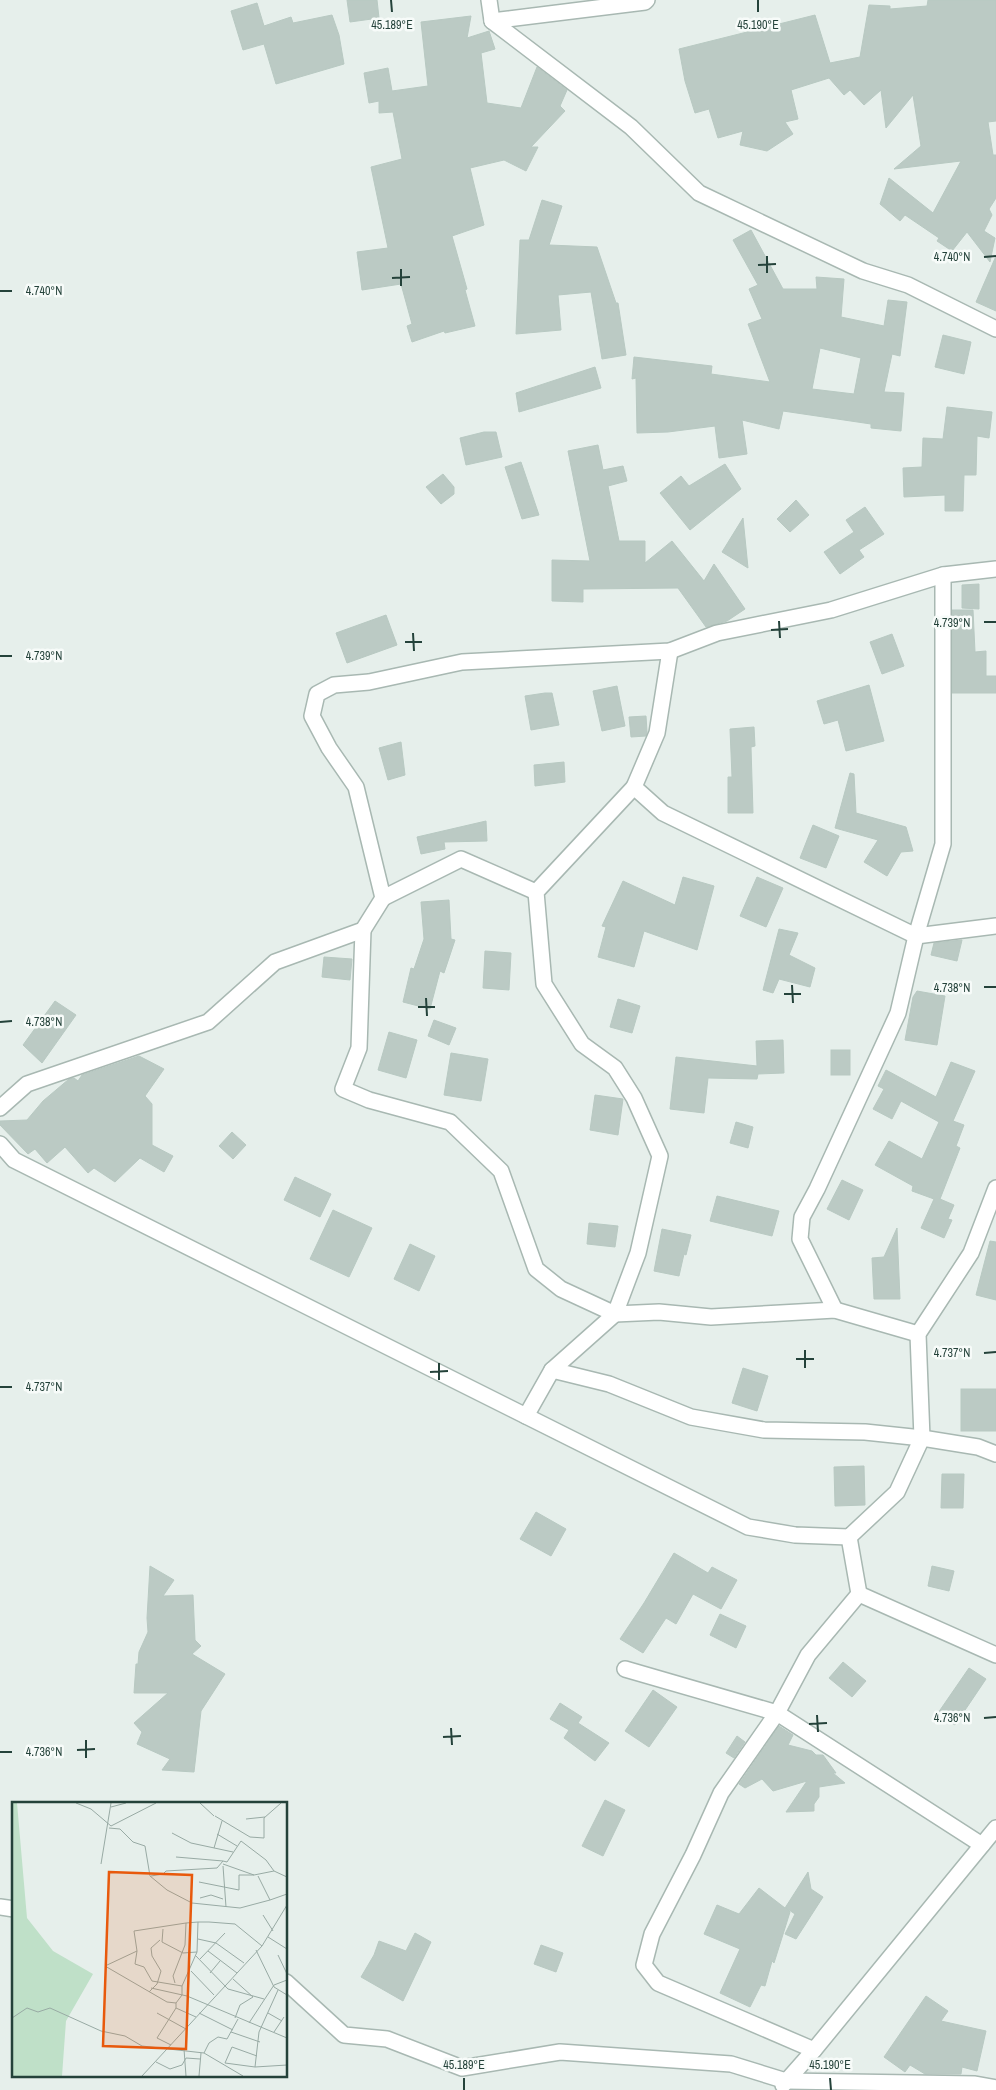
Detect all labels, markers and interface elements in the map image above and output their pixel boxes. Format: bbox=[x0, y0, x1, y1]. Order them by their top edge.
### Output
text: 45.189°E bbox=[371, 17, 413, 33]
text: 45.190°E bbox=[737, 17, 779, 33]
text: 4.740°N bbox=[934, 249, 970, 265]
text: 4.740°N bbox=[26, 283, 62, 299]
text: 4.739°N bbox=[934, 615, 970, 631]
text: 4.739°N bbox=[26, 648, 62, 664]
text: 4.738°N bbox=[934, 980, 970, 996]
text: 4.738°N bbox=[26, 1014, 62, 1030]
text: 4.737°N bbox=[934, 1345, 970, 1361]
text: 4.737°N bbox=[26, 1379, 62, 1395]
text: 4.736°N bbox=[934, 1710, 970, 1726]
text: 4.736°N bbox=[26, 1744, 62, 1760]
inset map bbox=[12, 1802, 288, 2078]
text: 45.189°E bbox=[443, 2057, 485, 2073]
text: 45.190°E bbox=[809, 2057, 851, 2073]

